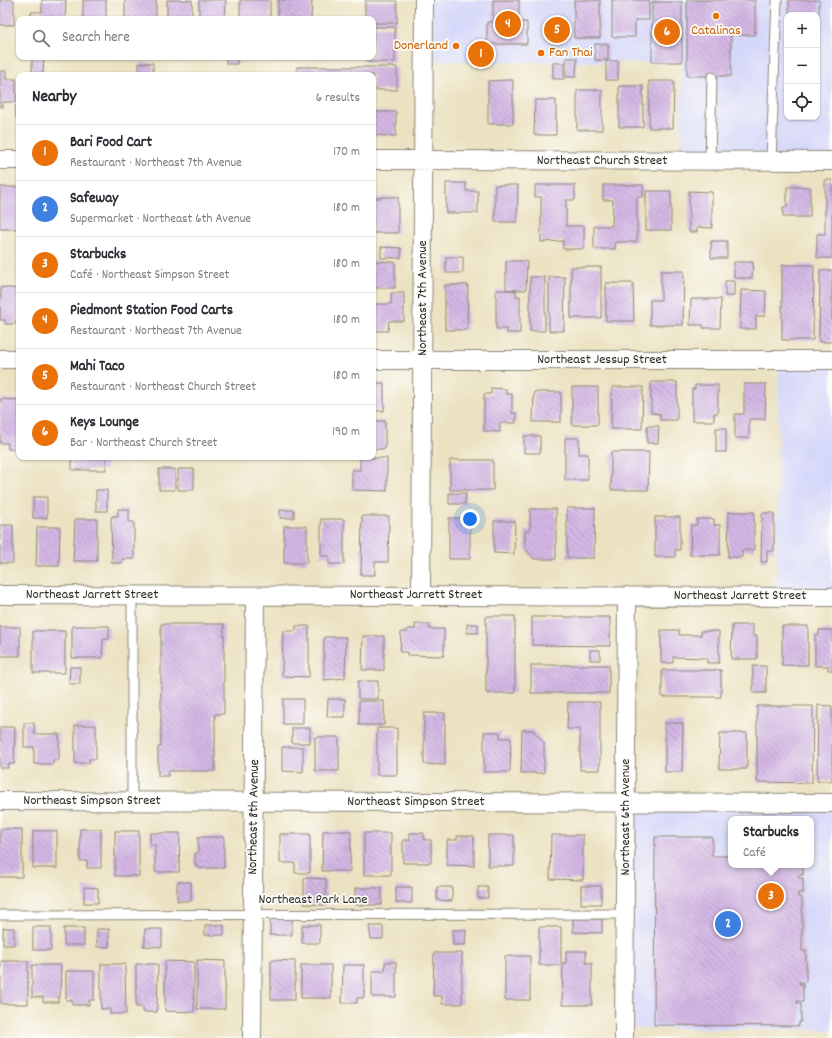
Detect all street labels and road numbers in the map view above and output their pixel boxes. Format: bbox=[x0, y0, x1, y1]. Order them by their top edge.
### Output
street label: Northeast Church Street bbox=[537, 151, 667, 171]
street label: Northeast 7th Avenue bbox=[413, 240, 433, 356]
street label: Northeast Jessup Street bbox=[537, 350, 667, 370]
street label: Northeast Jarrett Street bbox=[26, 585, 158, 605]
street label: Northeast Jarrett Street bbox=[350, 585, 482, 605]
street label: Northeast Jarrett Street bbox=[674, 586, 806, 606]
street label: Northeast 8th Avenue bbox=[243, 759, 265, 875]
street label: Northeast 6th Avenue bbox=[616, 759, 636, 875]
street label: Northeast Simpson Street bbox=[23, 791, 161, 811]
street label: Northeast Simpson Street bbox=[347, 792, 485, 812]
street label: Northeast Park Lane bbox=[259, 890, 367, 910]

